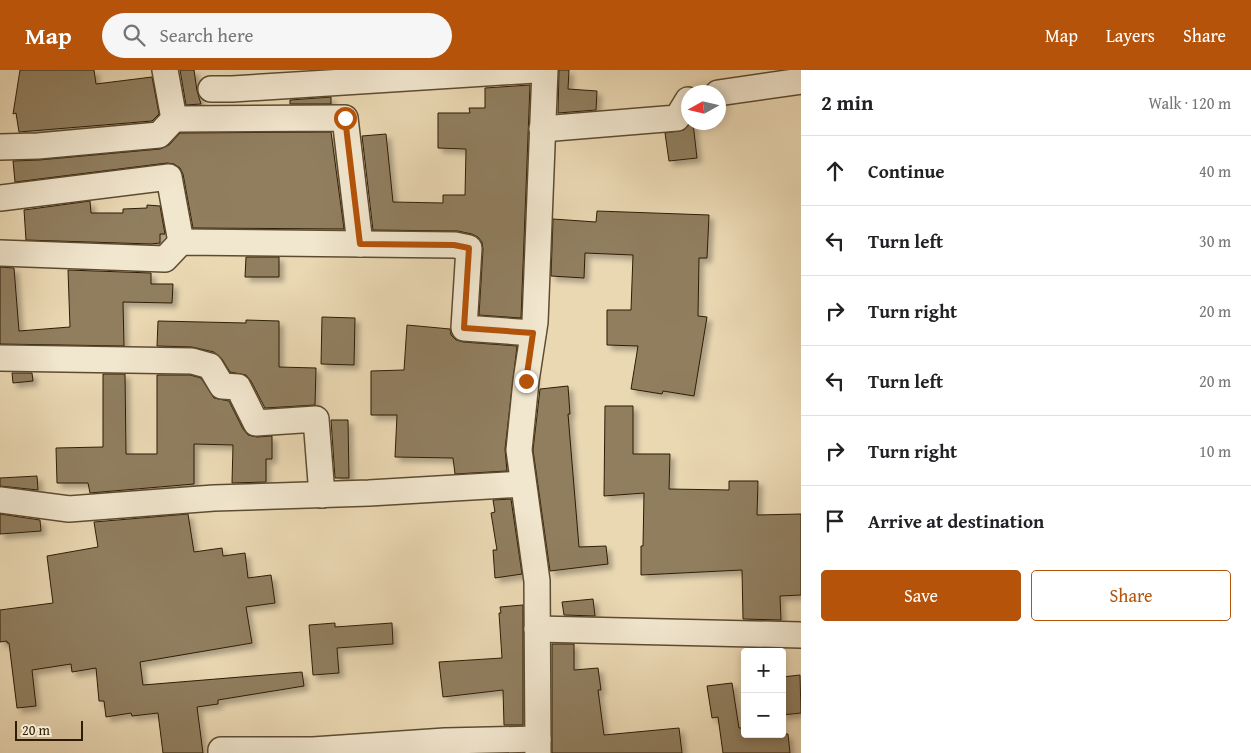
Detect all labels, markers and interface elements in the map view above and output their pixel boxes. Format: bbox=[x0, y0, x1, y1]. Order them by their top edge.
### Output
search box bbox=[102, 13, 452, 58]
text: Map bbox=[25, 18, 72, 53]
icon: search bbox=[120, 21, 148, 49]
text: Search here bbox=[160, 21, 253, 49]
text: Map bbox=[1045, 22, 1078, 49]
text: Layers bbox=[1106, 22, 1155, 49]
text: Share bbox=[1183, 22, 1226, 49]
north arrow bbox=[681, 85, 726, 130]
text: 2 min bbox=[821, 87, 873, 118]
text: Walk · 120 m bbox=[1148, 91, 1231, 115]
route start bbox=[334, 107, 357, 130]
icon: ahead bbox=[821, 157, 849, 185]
text: Continue bbox=[868, 157, 945, 185]
text: 40 m bbox=[1199, 159, 1231, 183]
icon: left bbox=[821, 227, 849, 255]
text: Turn left bbox=[868, 227, 943, 255]
text: 30 m bbox=[1199, 229, 1231, 253]
icon: right bbox=[821, 297, 849, 325]
text: Turn right bbox=[868, 297, 957, 325]
text: 20 m bbox=[1199, 299, 1231, 323]
icon: left bbox=[821, 367, 849, 395]
text: Turn left bbox=[868, 367, 943, 395]
text: 20 m bbox=[1199, 369, 1231, 393]
route end bbox=[515, 370, 538, 393]
icon: right bbox=[821, 437, 849, 465]
text: Turn right bbox=[868, 437, 957, 465]
text: 10 m bbox=[1199, 439, 1231, 463]
icon: arrive bbox=[821, 507, 849, 535]
text: Arrive at destination bbox=[868, 507, 1044, 535]
button: Save bbox=[821, 570, 1021, 621]
button: Share bbox=[1031, 570, 1231, 621]
map controls bbox=[741, 648, 786, 738]
button: + bbox=[741, 648, 786, 693]
button: − bbox=[741, 693, 786, 738]
scale bar bbox=[15, 718, 82, 741]
text: 20 m bbox=[22, 720, 50, 740]

